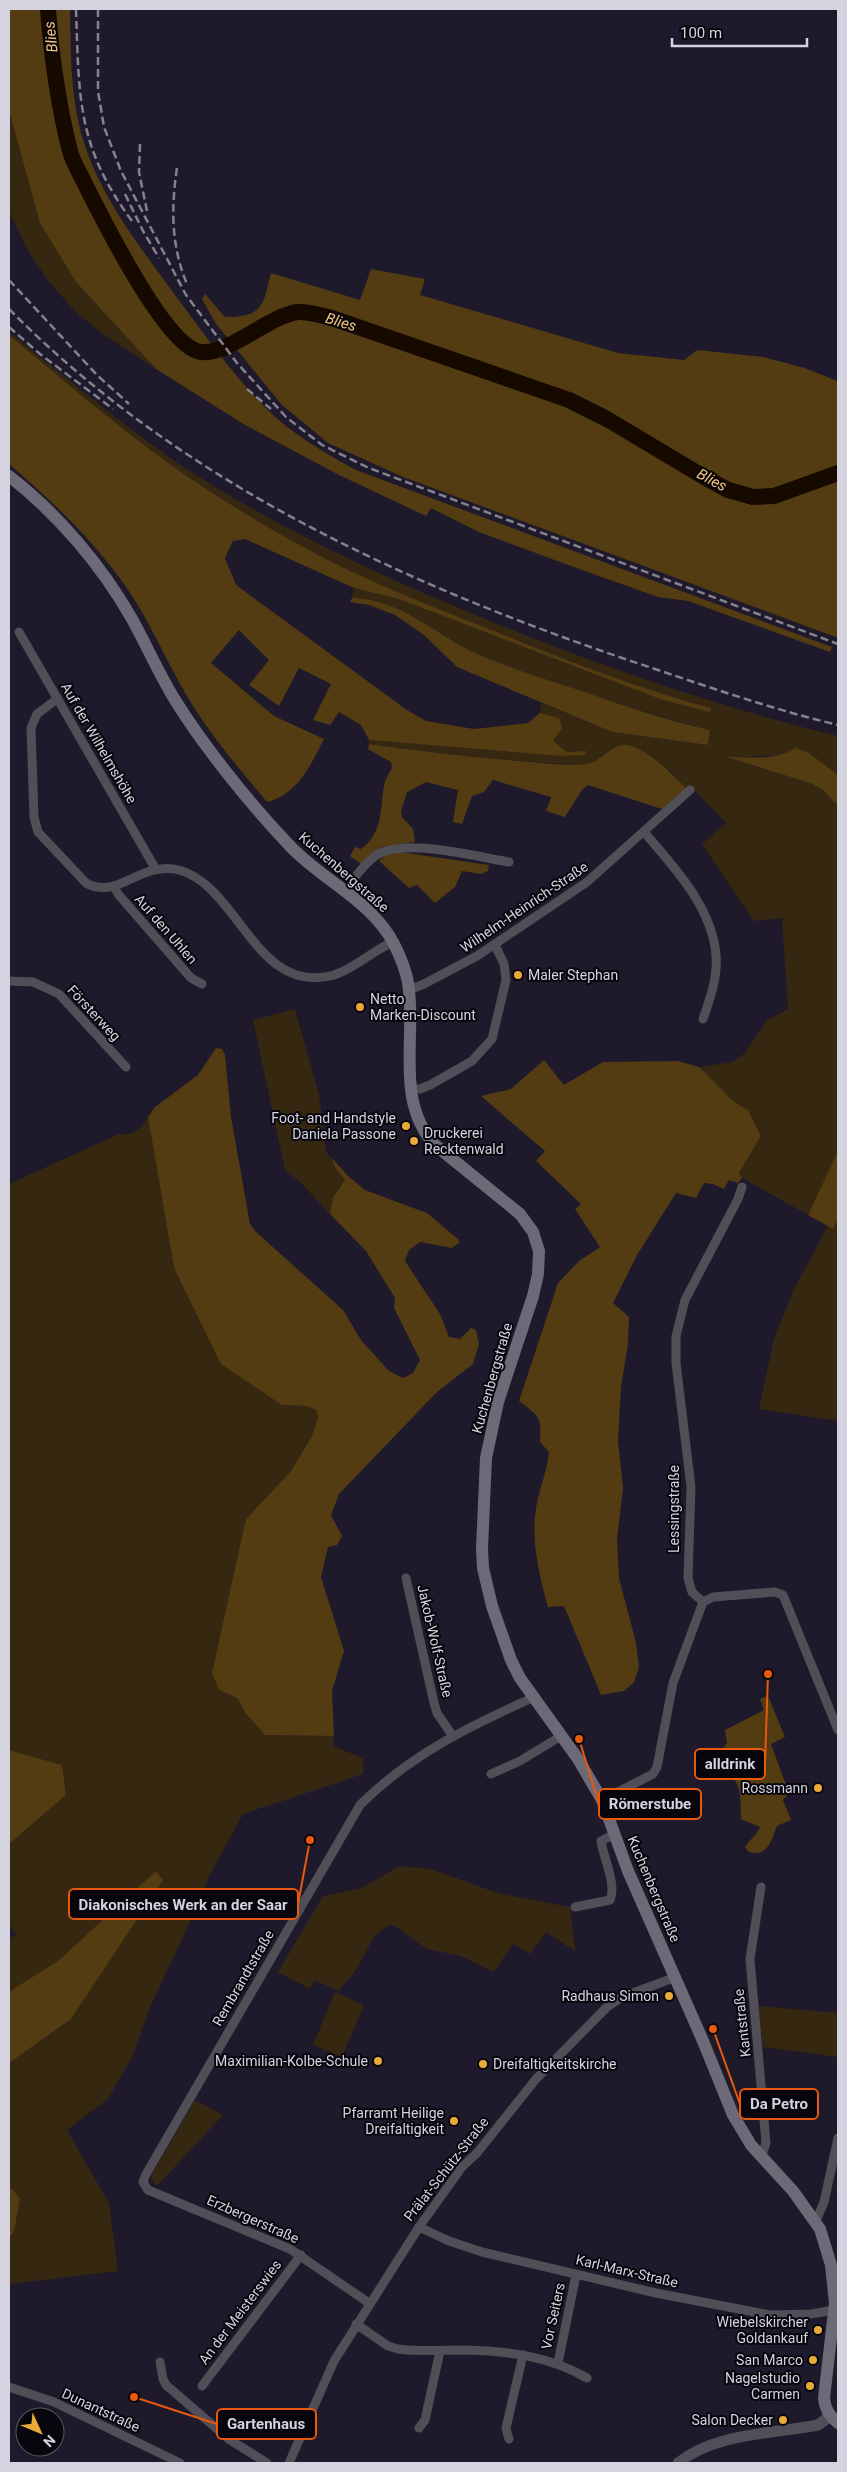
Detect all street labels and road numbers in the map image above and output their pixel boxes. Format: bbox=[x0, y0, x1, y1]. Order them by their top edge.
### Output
street label: Auf der Wilhelmshöhe bbox=[58, 680, 140, 806]
street label: Kuchenbergstraße bbox=[296, 829, 392, 915]
street label: Wilhelm-Heinrich-Straße bbox=[457, 858, 591, 956]
street label: Auf den Uhlen bbox=[131, 891, 201, 967]
street label: Försterweg bbox=[64, 982, 124, 1044]
street label: Kuchenbergstraße bbox=[469, 1321, 515, 1435]
street label: Lessingstraße bbox=[666, 1465, 682, 1553]
street label: Jakob-Wolf-Straße bbox=[414, 1583, 456, 1699]
street label: Kuchenbergstraße bbox=[624, 1833, 684, 1945]
street label: Rembrandtstraße bbox=[209, 1927, 277, 2029]
street label: Kantstraße bbox=[730, 1988, 754, 2058]
street label: Prälat-Schütz-Straße bbox=[400, 2114, 492, 2224]
street label: Erzbergerstraße bbox=[204, 2192, 302, 2246]
street label: Karl-Marx-Straße bbox=[574, 2251, 680, 2291]
street label: An der Meisterswies bbox=[195, 2257, 285, 2367]
street label: Vor Seiters bbox=[538, 2281, 568, 2351]
street label: Dunantstraße bbox=[59, 2385, 143, 2435]

